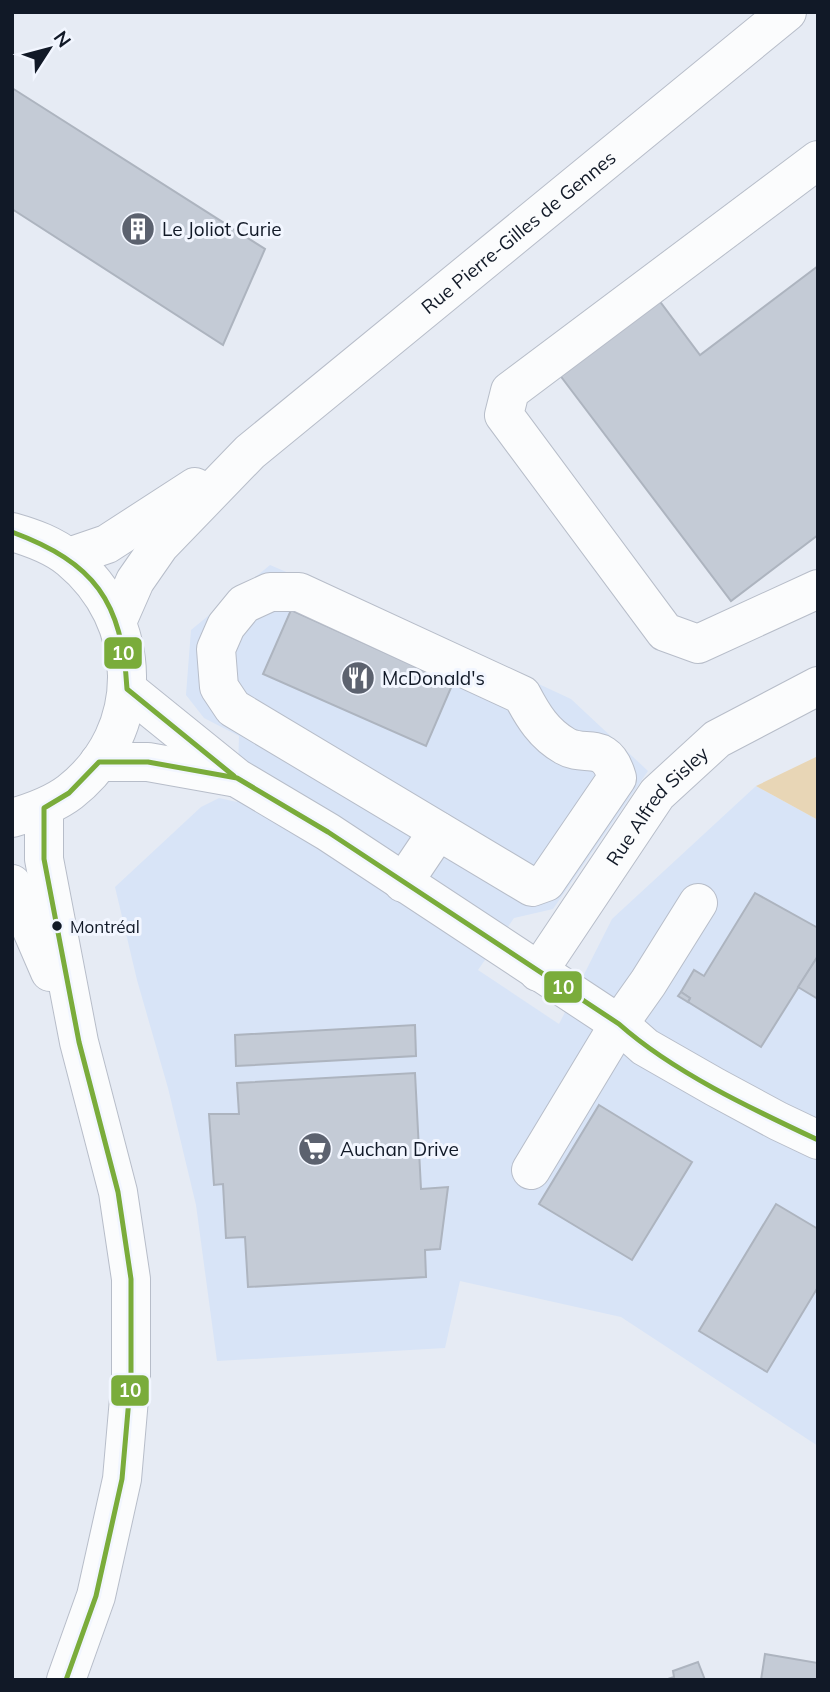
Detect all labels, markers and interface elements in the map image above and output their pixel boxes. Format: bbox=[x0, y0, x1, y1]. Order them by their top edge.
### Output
north arrow bbox=[14, 14, 84, 84]
text: N bbox=[49, 26, 77, 52]
street label: Rue Pierre-Gilles de Gennes bbox=[416, 145, 620, 319]
building icon: Le Joliot Curie bbox=[119, 210, 157, 248]
place label: Le Joliot Curie bbox=[162, 217, 282, 241]
line badge: 10 bbox=[103, 636, 143, 670]
text: 10 bbox=[112, 641, 134, 665]
restaurant icon: McDonald's bbox=[339, 659, 377, 697]
place label: McDonald's bbox=[382, 666, 485, 690]
street label: Rue Alfred Sisley bbox=[601, 741, 713, 870]
place label: Montréal bbox=[70, 916, 140, 937]
marker: Montréal bbox=[50, 919, 64, 933]
line badge: 10 bbox=[543, 970, 583, 1004]
text: 10 bbox=[552, 975, 574, 999]
supermarket icon: Auchan Drive bbox=[296, 1130, 334, 1168]
place label: Auchan Drive bbox=[340, 1137, 459, 1161]
line badge: 10 bbox=[110, 1374, 150, 1407]
text: 10 bbox=[119, 1378, 141, 1402]

